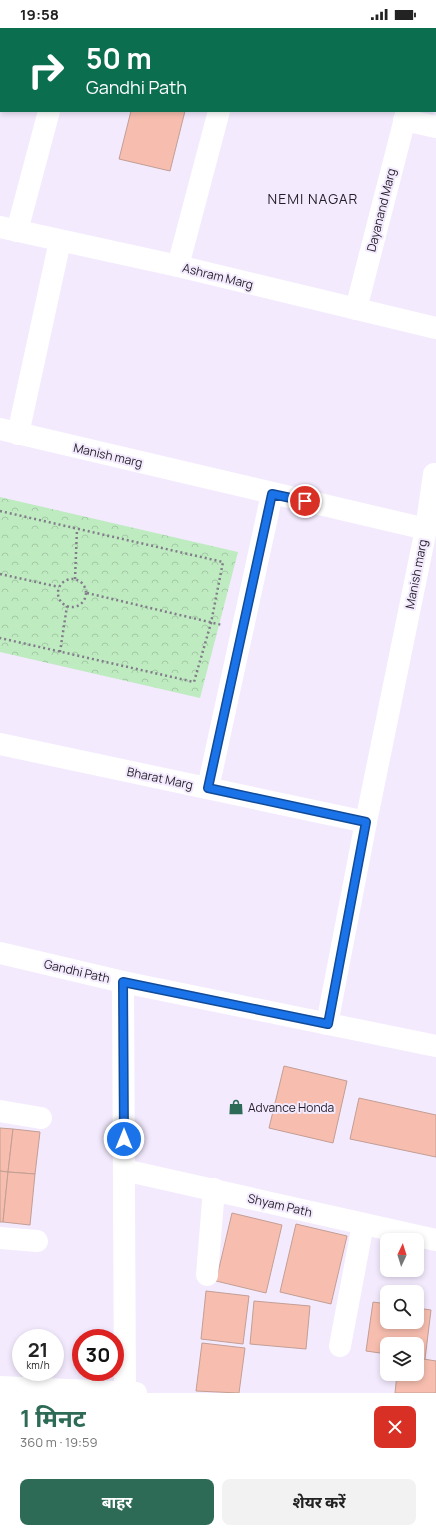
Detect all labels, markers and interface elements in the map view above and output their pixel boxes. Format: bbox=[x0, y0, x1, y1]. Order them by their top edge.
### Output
text: 19:58 bbox=[20, 4, 59, 25]
text: 50 m bbox=[86, 39, 152, 77]
icon: right bbox=[20, 44, 72, 96]
text: Gandhi Path bbox=[86, 75, 187, 99]
street label: Dayanand Marg bbox=[362, 166, 400, 254]
district label: NEMI NAGAR bbox=[268, 189, 358, 208]
street label: Ashram Marg bbox=[181, 259, 255, 293]
street label: Manish marg bbox=[72, 439, 144, 471]
pin bbox=[288, 484, 322, 518]
icon: arrive bbox=[294, 490, 316, 512]
street label: Manish marg bbox=[401, 538, 431, 610]
street label: Bharat Marg bbox=[125, 763, 195, 793]
street label: Gandhi Path bbox=[42, 955, 112, 987]
shop icon: Advance Honda bbox=[227, 1098, 245, 1116]
place label: Advance Honda bbox=[248, 1099, 334, 1116]
position arrow bbox=[103, 1118, 145, 1160]
street label: Shyam Path bbox=[246, 1189, 314, 1221]
north arrow bbox=[380, 1233, 424, 1277]
map controls bbox=[380, 1233, 424, 1381]
button: search bbox=[380, 1285, 424, 1329]
speed limit sign: 30 bbox=[72, 1329, 124, 1381]
text: 21 bbox=[28, 1336, 48, 1363]
button: layers bbox=[380, 1337, 424, 1381]
text: km/h bbox=[26, 1358, 50, 1372]
text: 1 मिनट bbox=[20, 1401, 86, 1434]
button: close bbox=[374, 1406, 416, 1448]
text: 360 m · 19:59 bbox=[20, 1433, 98, 1451]
button: बाहर bbox=[20, 1479, 214, 1525]
button: शेयर करें bbox=[222, 1479, 416, 1525]

